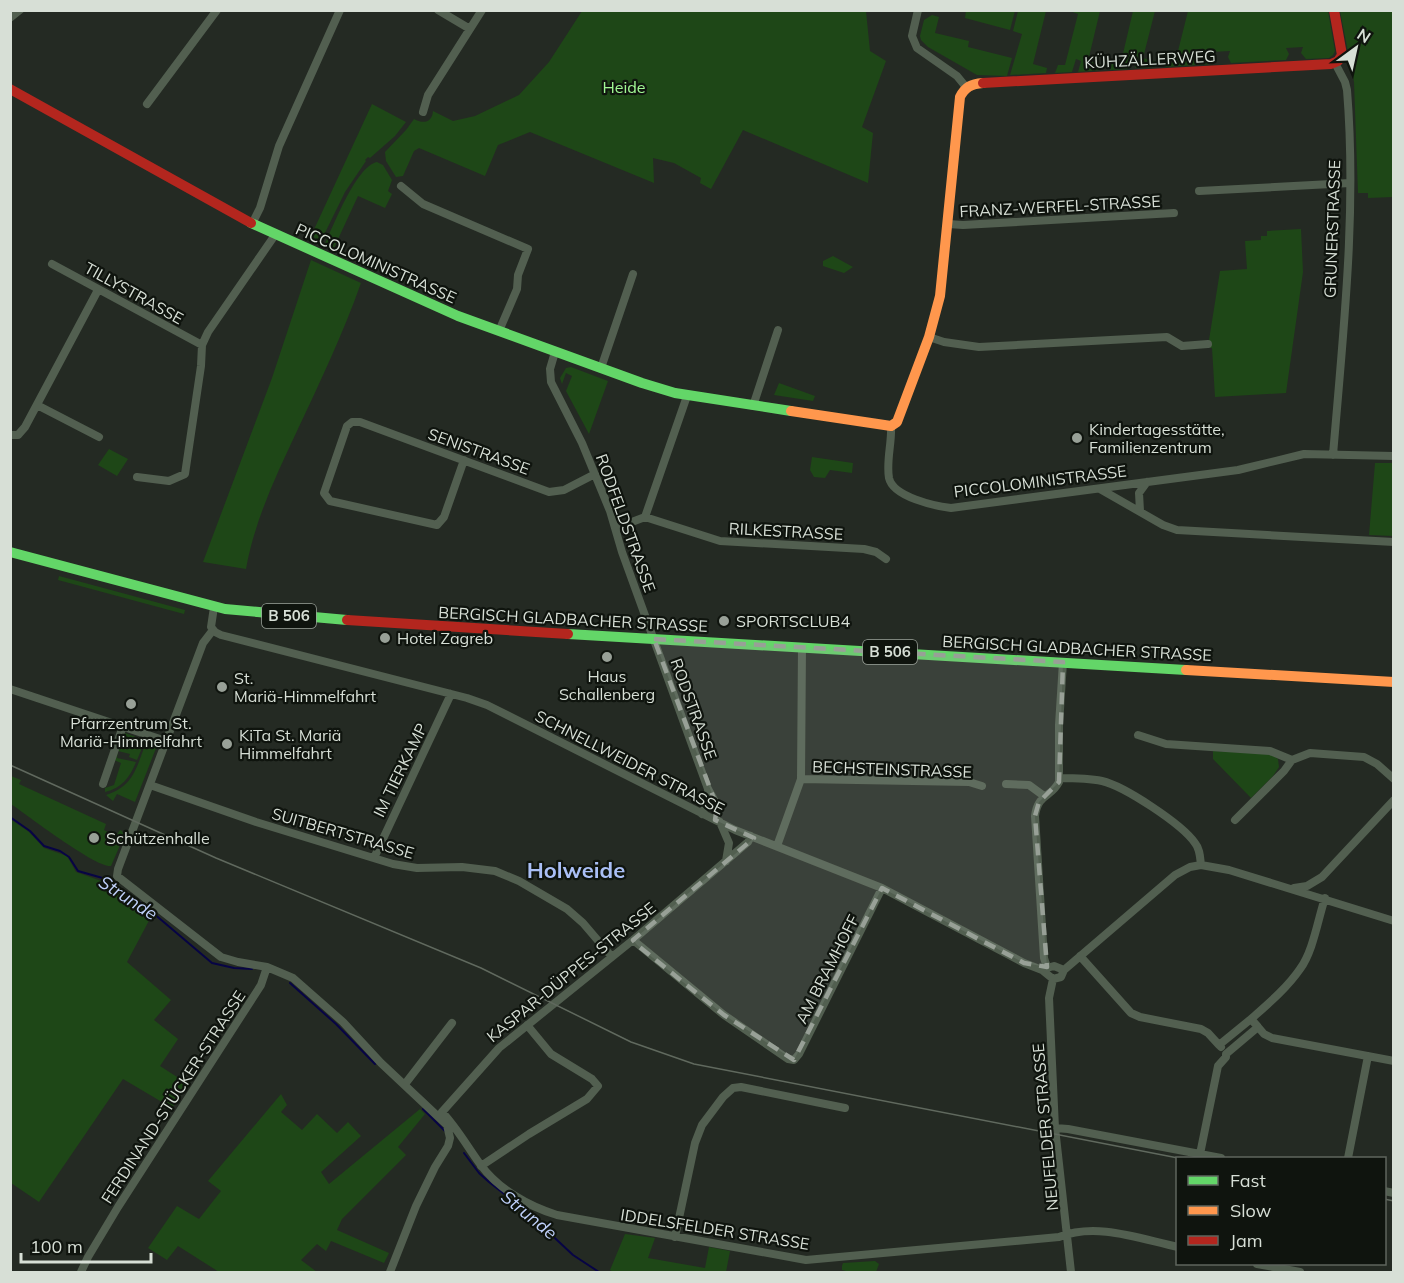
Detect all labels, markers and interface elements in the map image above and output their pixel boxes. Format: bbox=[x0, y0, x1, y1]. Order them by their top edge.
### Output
north arrow bbox=[1326, 18, 1386, 78]
text: N bbox=[1354, 24, 1375, 47]
street label: KÜHZÄLLERWEG bbox=[1084, 46, 1216, 72]
park label: Heide bbox=[602, 77, 646, 97]
street label: GRUNERSTRASSE bbox=[1320, 160, 1344, 298]
street label: FRANZ-WERFEL-STRASSE bbox=[959, 191, 1161, 221]
street label: PICCOLOMINISTRASSE bbox=[293, 219, 459, 307]
street label: TILLYSTRASSE bbox=[81, 258, 187, 328]
place label: Kindertagesstätte, Familienzentrum bbox=[1089, 419, 1225, 457]
street label: SENISTRASSE bbox=[425, 423, 533, 479]
marker: Kindertagesstätte, Familienzentrum bbox=[1070, 431, 1084, 445]
street label: RODFELDSTRASSE bbox=[592, 451, 660, 595]
street label: PICCOLOMINISTRASSE bbox=[952, 460, 1128, 502]
street label: RILKESTRASSE bbox=[728, 518, 844, 544]
street label: BERGISCH GLADBACHER STRASSE bbox=[438, 602, 708, 636]
road number: B 506 bbox=[262, 604, 316, 628]
place label: SPORTSCLUB4 bbox=[736, 611, 850, 631]
marker: SPORTSCLUB4 bbox=[717, 614, 731, 628]
place label: Hotel Zagreb bbox=[397, 628, 493, 648]
marker: Hotel Zagreb bbox=[378, 631, 392, 645]
street label: BERGISCH GLADBACHER STRASSE bbox=[942, 631, 1212, 665]
road number: B 506 bbox=[863, 640, 917, 664]
marker: Haus Schallenberg bbox=[600, 650, 614, 664]
street label: RODSTRASSE bbox=[666, 655, 722, 763]
place label: Haus Schallenberg bbox=[559, 666, 655, 704]
place label: St. Mariä-Himmelfahrt bbox=[234, 668, 377, 706]
marker: St. Mariä-Himmelfahrt bbox=[215, 680, 229, 694]
marker: Pfarrzentrum St. Mariä-Himmelfahrt bbox=[124, 697, 138, 711]
street label: SCHNELLWEIDER STRASSE bbox=[532, 705, 728, 819]
place label: Pfarrzentrum St. Mariä-Himmelfahrt bbox=[60, 713, 202, 751]
street label: IM TIERKAMP bbox=[369, 720, 431, 820]
place label: KiTa St. Mariä Himmelfahrt bbox=[239, 725, 341, 763]
marker: KiTa St. Mariä Himmelfahrt bbox=[220, 737, 234, 751]
street label: BECHSTEINSTRASSE bbox=[812, 756, 972, 782]
street label: SUITBERTSTRASSE bbox=[270, 803, 416, 863]
place label: Schützenhalle bbox=[106, 828, 210, 848]
marker: Schützenhalle bbox=[87, 831, 101, 845]
district label: Holweide bbox=[527, 856, 625, 884]
water label: Strunde bbox=[95, 870, 162, 925]
street label: KASPAR-DÜPPES-STRASSE bbox=[483, 898, 659, 1046]
street label: AM BRAMHOFF bbox=[791, 911, 863, 1027]
street label: FERDINAND-STÜCKER-STRASSE bbox=[97, 987, 249, 1207]
street label: NEUFELDER STRASSE bbox=[1028, 1042, 1062, 1212]
legend bbox=[1176, 1157, 1386, 1265]
text: Fast bbox=[1230, 1169, 1266, 1192]
water label: Strunde bbox=[497, 1185, 562, 1244]
text: Slow bbox=[1230, 1199, 1272, 1222]
street label: IDDELSFELDER STRASSE bbox=[619, 1204, 811, 1254]
scale bar bbox=[21, 1226, 152, 1264]
text: Jam bbox=[1230, 1229, 1263, 1252]
text: 100 m bbox=[30, 1235, 83, 1258]

